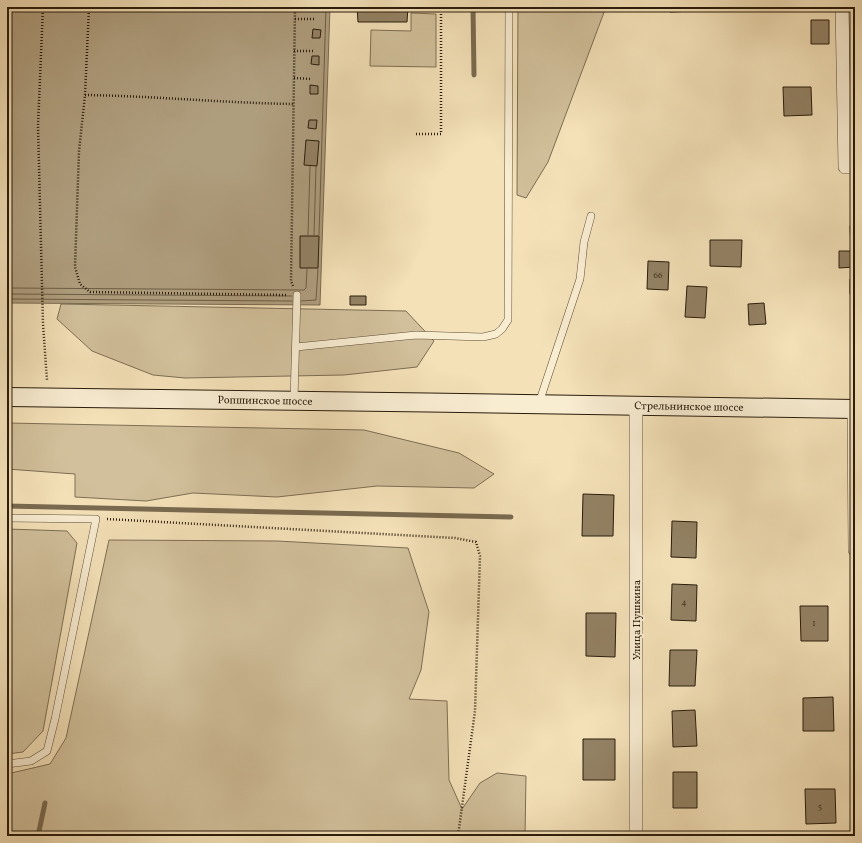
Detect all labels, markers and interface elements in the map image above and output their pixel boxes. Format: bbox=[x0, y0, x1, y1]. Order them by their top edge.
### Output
house number: 66 bbox=[653, 269, 663, 282]
street label: Ропшинское шоссе bbox=[217, 393, 313, 410]
street label: Стрельнинское шоссе bbox=[634, 399, 744, 416]
street label: Улица Пушкина bbox=[630, 579, 645, 660]
house number: 4 bbox=[681, 596, 687, 609]
house number: 1 bbox=[812, 617, 816, 630]
house number: 5 bbox=[818, 800, 822, 813]

